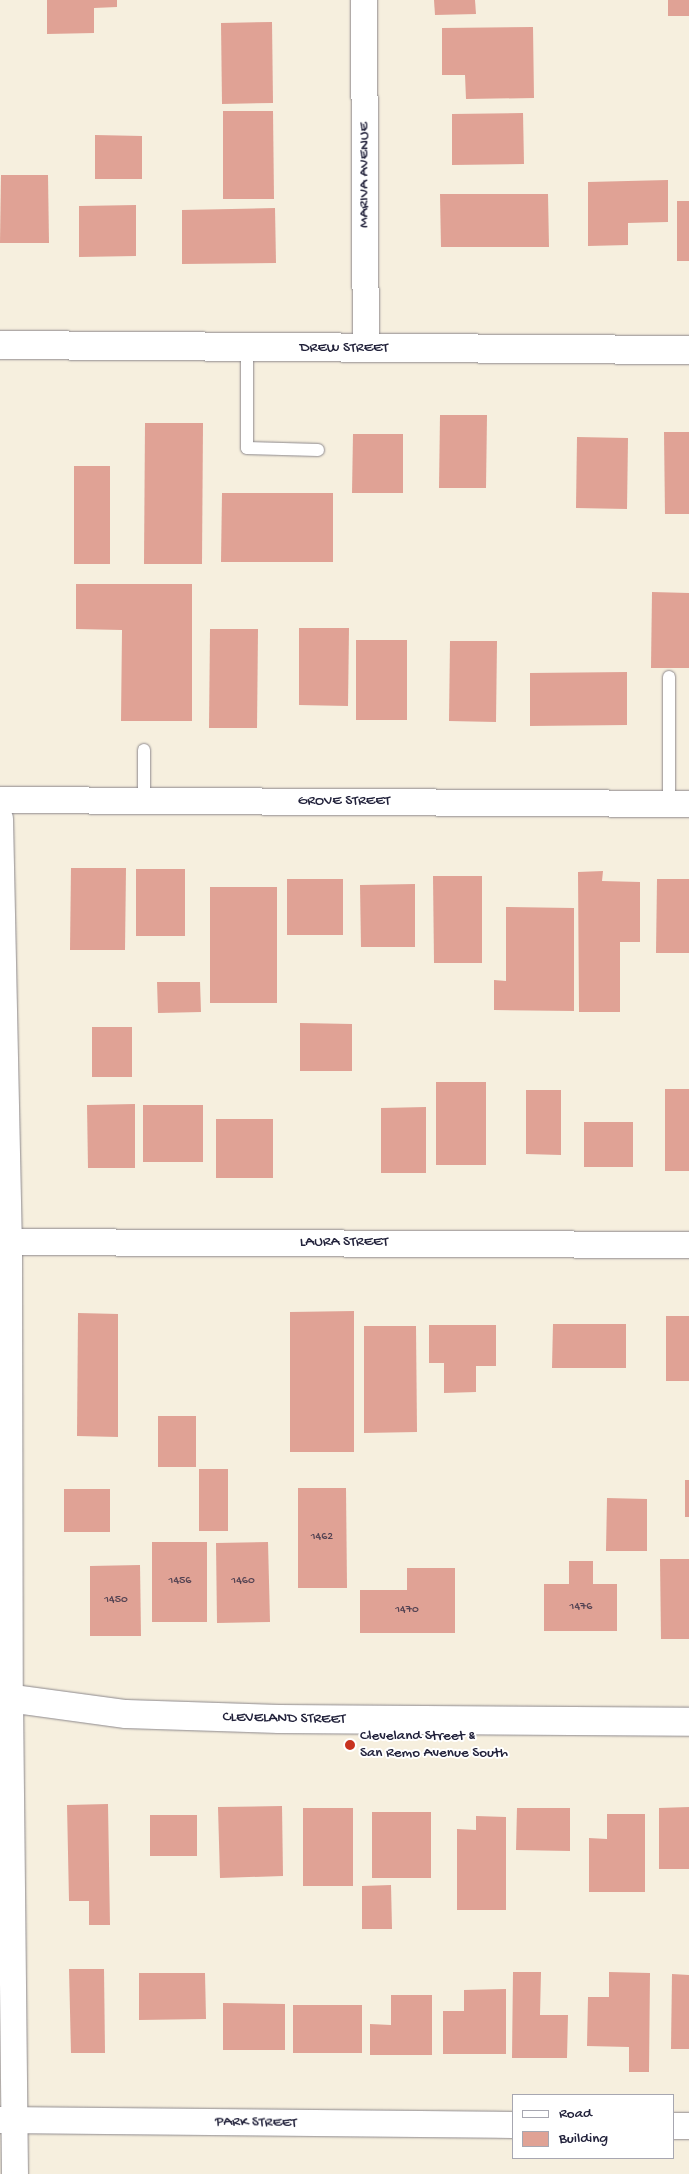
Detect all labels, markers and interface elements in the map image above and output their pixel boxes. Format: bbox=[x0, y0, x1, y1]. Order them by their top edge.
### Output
street label: MARIVA AVENUE bbox=[356, 122, 374, 228]
street label: DREW STREET bbox=[300, 340, 388, 358]
street label: GROVE STREET bbox=[298, 793, 390, 811]
street label: LAURA STREET bbox=[300, 1234, 388, 1252]
house number: 1462 bbox=[311, 1531, 333, 1545]
house number: 1456 bbox=[169, 1575, 191, 1589]
house number: 1460 bbox=[231, 1575, 255, 1589]
house number: 1450 bbox=[104, 1594, 128, 1608]
house number: 1476 bbox=[570, 1601, 592, 1615]
house number: 1470 bbox=[395, 1604, 419, 1618]
street label: CLEVELAND STREET bbox=[222, 1709, 346, 1729]
place label: Cleveland Street & San Remo Avenue South bbox=[360, 1727, 508, 1762]
marker: Cleveland Street & San Remo Avenue South bbox=[344, 1739, 356, 1751]
legend bbox=[512, 2094, 674, 2159]
text: Road bbox=[559, 2105, 592, 2123]
street label: PARK STREET bbox=[215, 2113, 297, 2133]
text: Building bbox=[559, 2130, 608, 2148]

